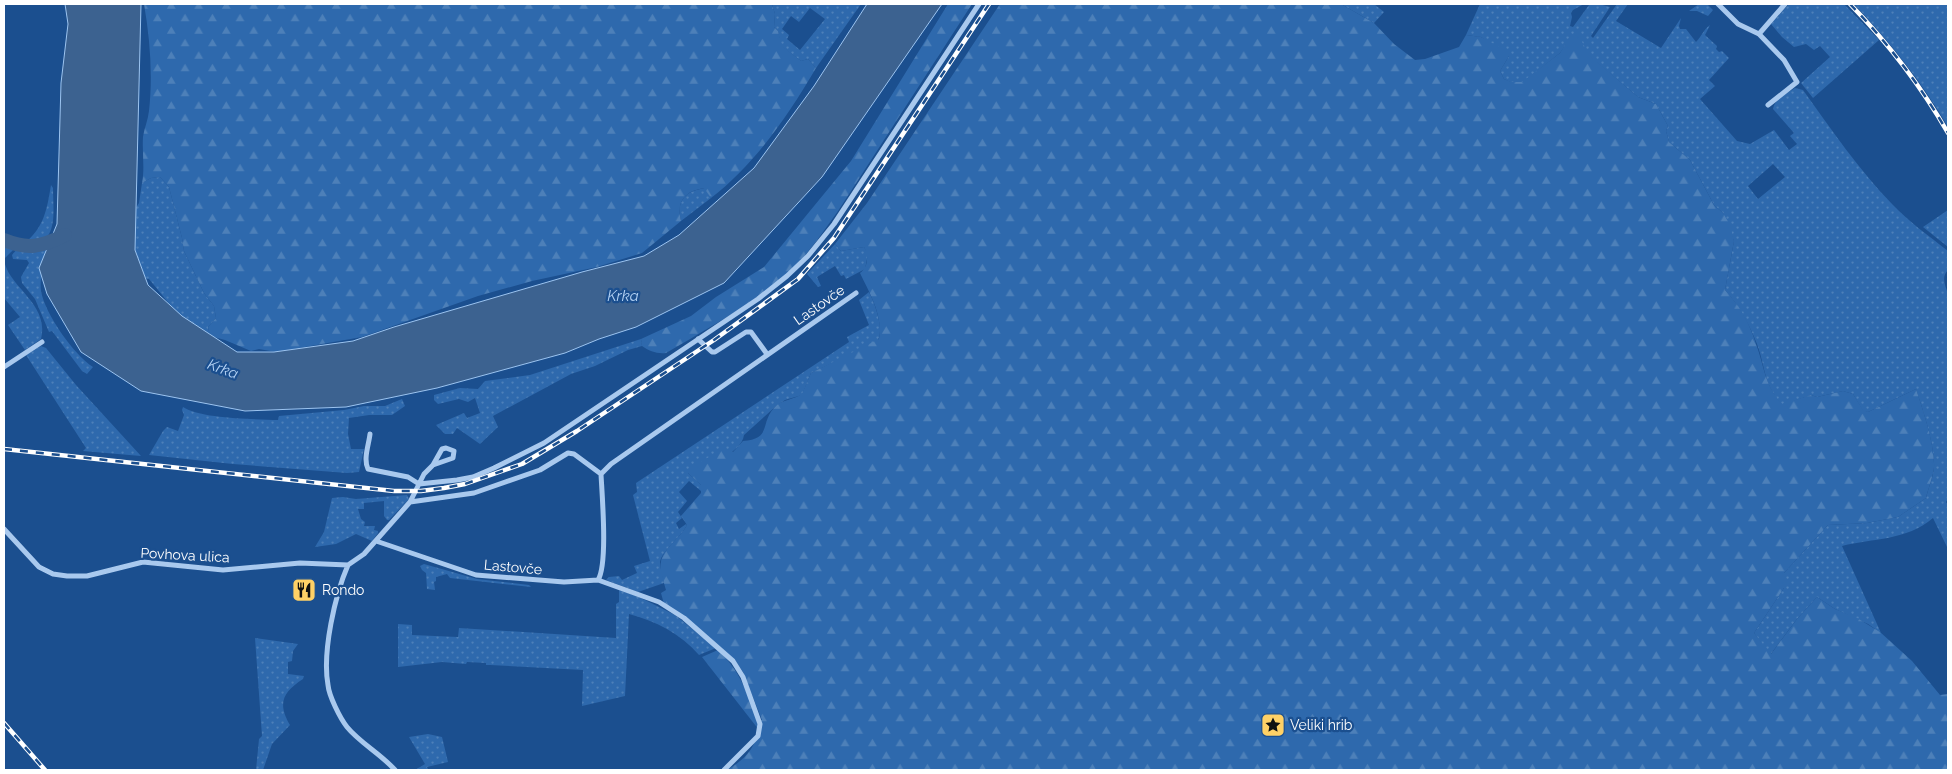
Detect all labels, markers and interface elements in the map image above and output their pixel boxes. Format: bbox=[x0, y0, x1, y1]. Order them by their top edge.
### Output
street label: Lastovče bbox=[791, 282, 847, 328]
water label: Krka bbox=[607, 287, 639, 305]
water label: Krka bbox=[205, 355, 241, 383]
street label: Povhova ulica bbox=[140, 545, 230, 565]
street label: Lastovče bbox=[483, 556, 543, 578]
restaurant icon: Rondo bbox=[291, 577, 317, 603]
place label: Rondo bbox=[322, 582, 364, 598]
place icon: Veliki hrib bbox=[1260, 712, 1286, 738]
place label: Veliki hrib bbox=[1290, 717, 1353, 733]

